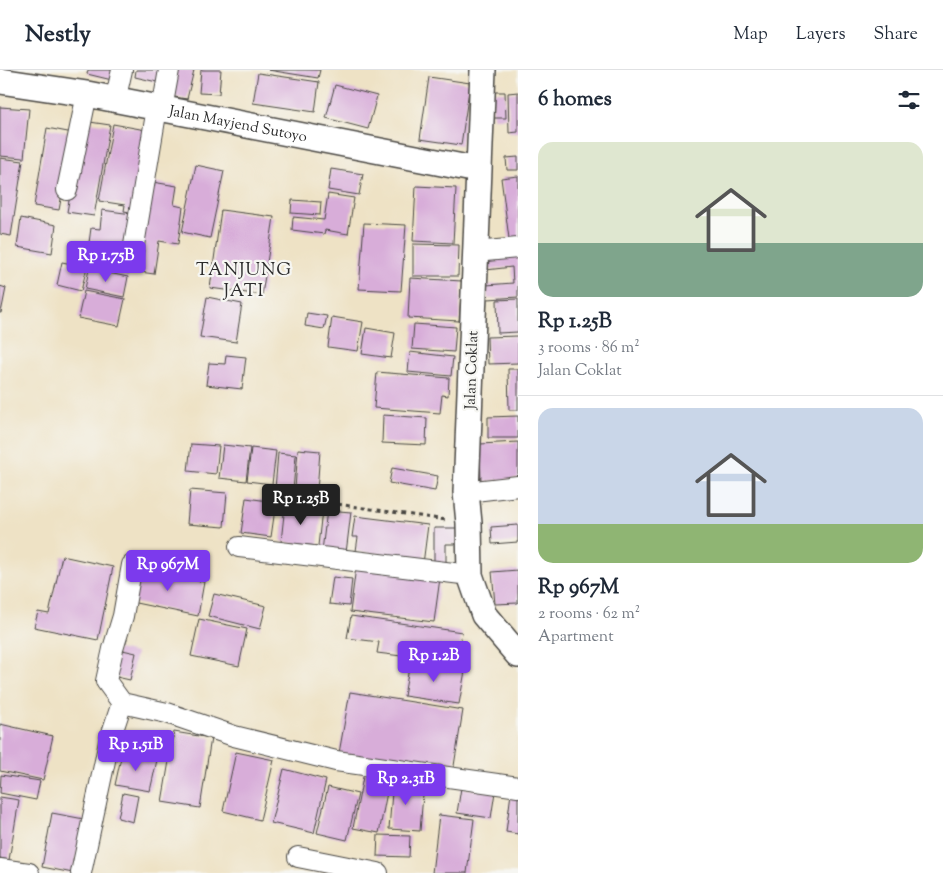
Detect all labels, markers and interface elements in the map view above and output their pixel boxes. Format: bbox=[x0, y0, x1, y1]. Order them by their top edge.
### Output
text: Nestly bbox=[25, 18, 91, 52]
text: Map bbox=[733, 22, 768, 48]
text: Layers bbox=[796, 22, 846, 48]
text: Share bbox=[874, 22, 918, 48]
text: 6 homes bbox=[538, 85, 612, 115]
icon: filters bbox=[895, 86, 923, 114]
street label: Jalan Mayjend Sutoyo bbox=[166, 101, 309, 149]
icon: home bbox=[686, 175, 776, 265]
pin: Rp 1.75B bbox=[54, 240, 158, 283]
text: Rp 1.75B bbox=[78, 245, 134, 268]
district label: TANJUNG JATI bbox=[196, 258, 292, 305]
text: Rp 1.25B bbox=[538, 307, 612, 337]
street label: Jalan Coklat bbox=[461, 330, 484, 411]
text: 3 rooms · 86 m² bbox=[538, 337, 640, 360]
text: Jalan Coklat bbox=[538, 360, 622, 383]
icon: home bbox=[686, 440, 776, 530]
pin: Rp 1.25B bbox=[249, 484, 353, 526]
text: Rp 1.25B bbox=[273, 488, 329, 511]
pin: Rp 967M bbox=[122, 550, 214, 592]
text: Rp 967M bbox=[137, 554, 199, 577]
text: Rp 967M bbox=[538, 573, 619, 603]
text: 2 rooms · 62 m² bbox=[538, 603, 640, 626]
text: Apartment bbox=[538, 626, 614, 649]
pin: Rp 1.2B bbox=[388, 640, 480, 683]
text: Rp 1.2B bbox=[409, 645, 459, 668]
pin: Rp 1.51B bbox=[84, 730, 188, 772]
text: Rp 1.51B bbox=[109, 734, 163, 757]
pin: Rp 2.31B bbox=[354, 764, 458, 806]
text: Rp 2.31B bbox=[377, 768, 435, 791]

